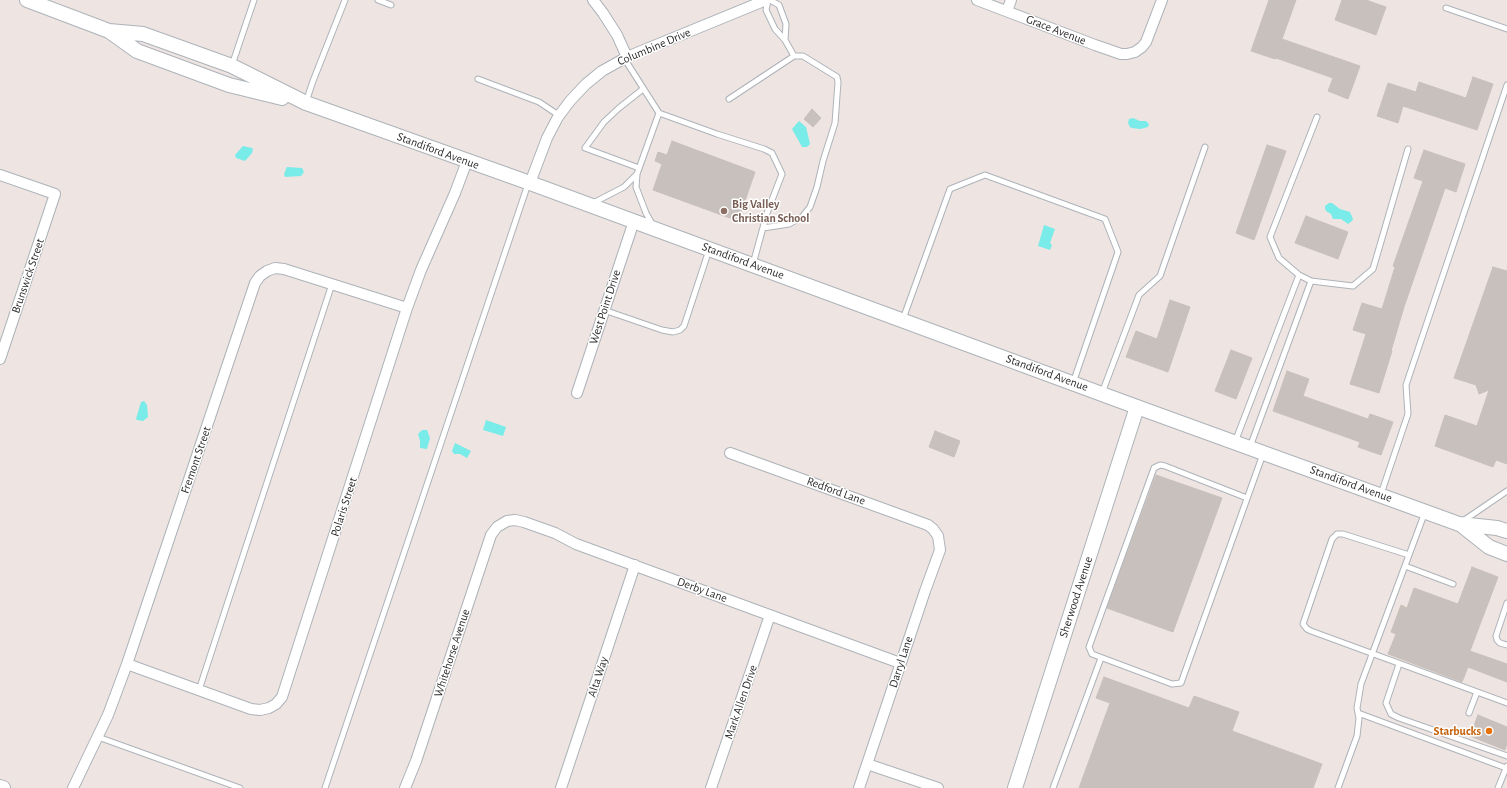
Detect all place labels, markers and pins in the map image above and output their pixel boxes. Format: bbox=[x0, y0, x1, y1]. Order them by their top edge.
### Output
place label: Big Valley Christian School bbox=[732, 197, 809, 225]
marker: Big Valley Christian School bbox=[719, 206, 729, 216]
place label: Starbucks bbox=[1434, 724, 1481, 738]
marker: Starbucks bbox=[1484, 726, 1494, 736]

